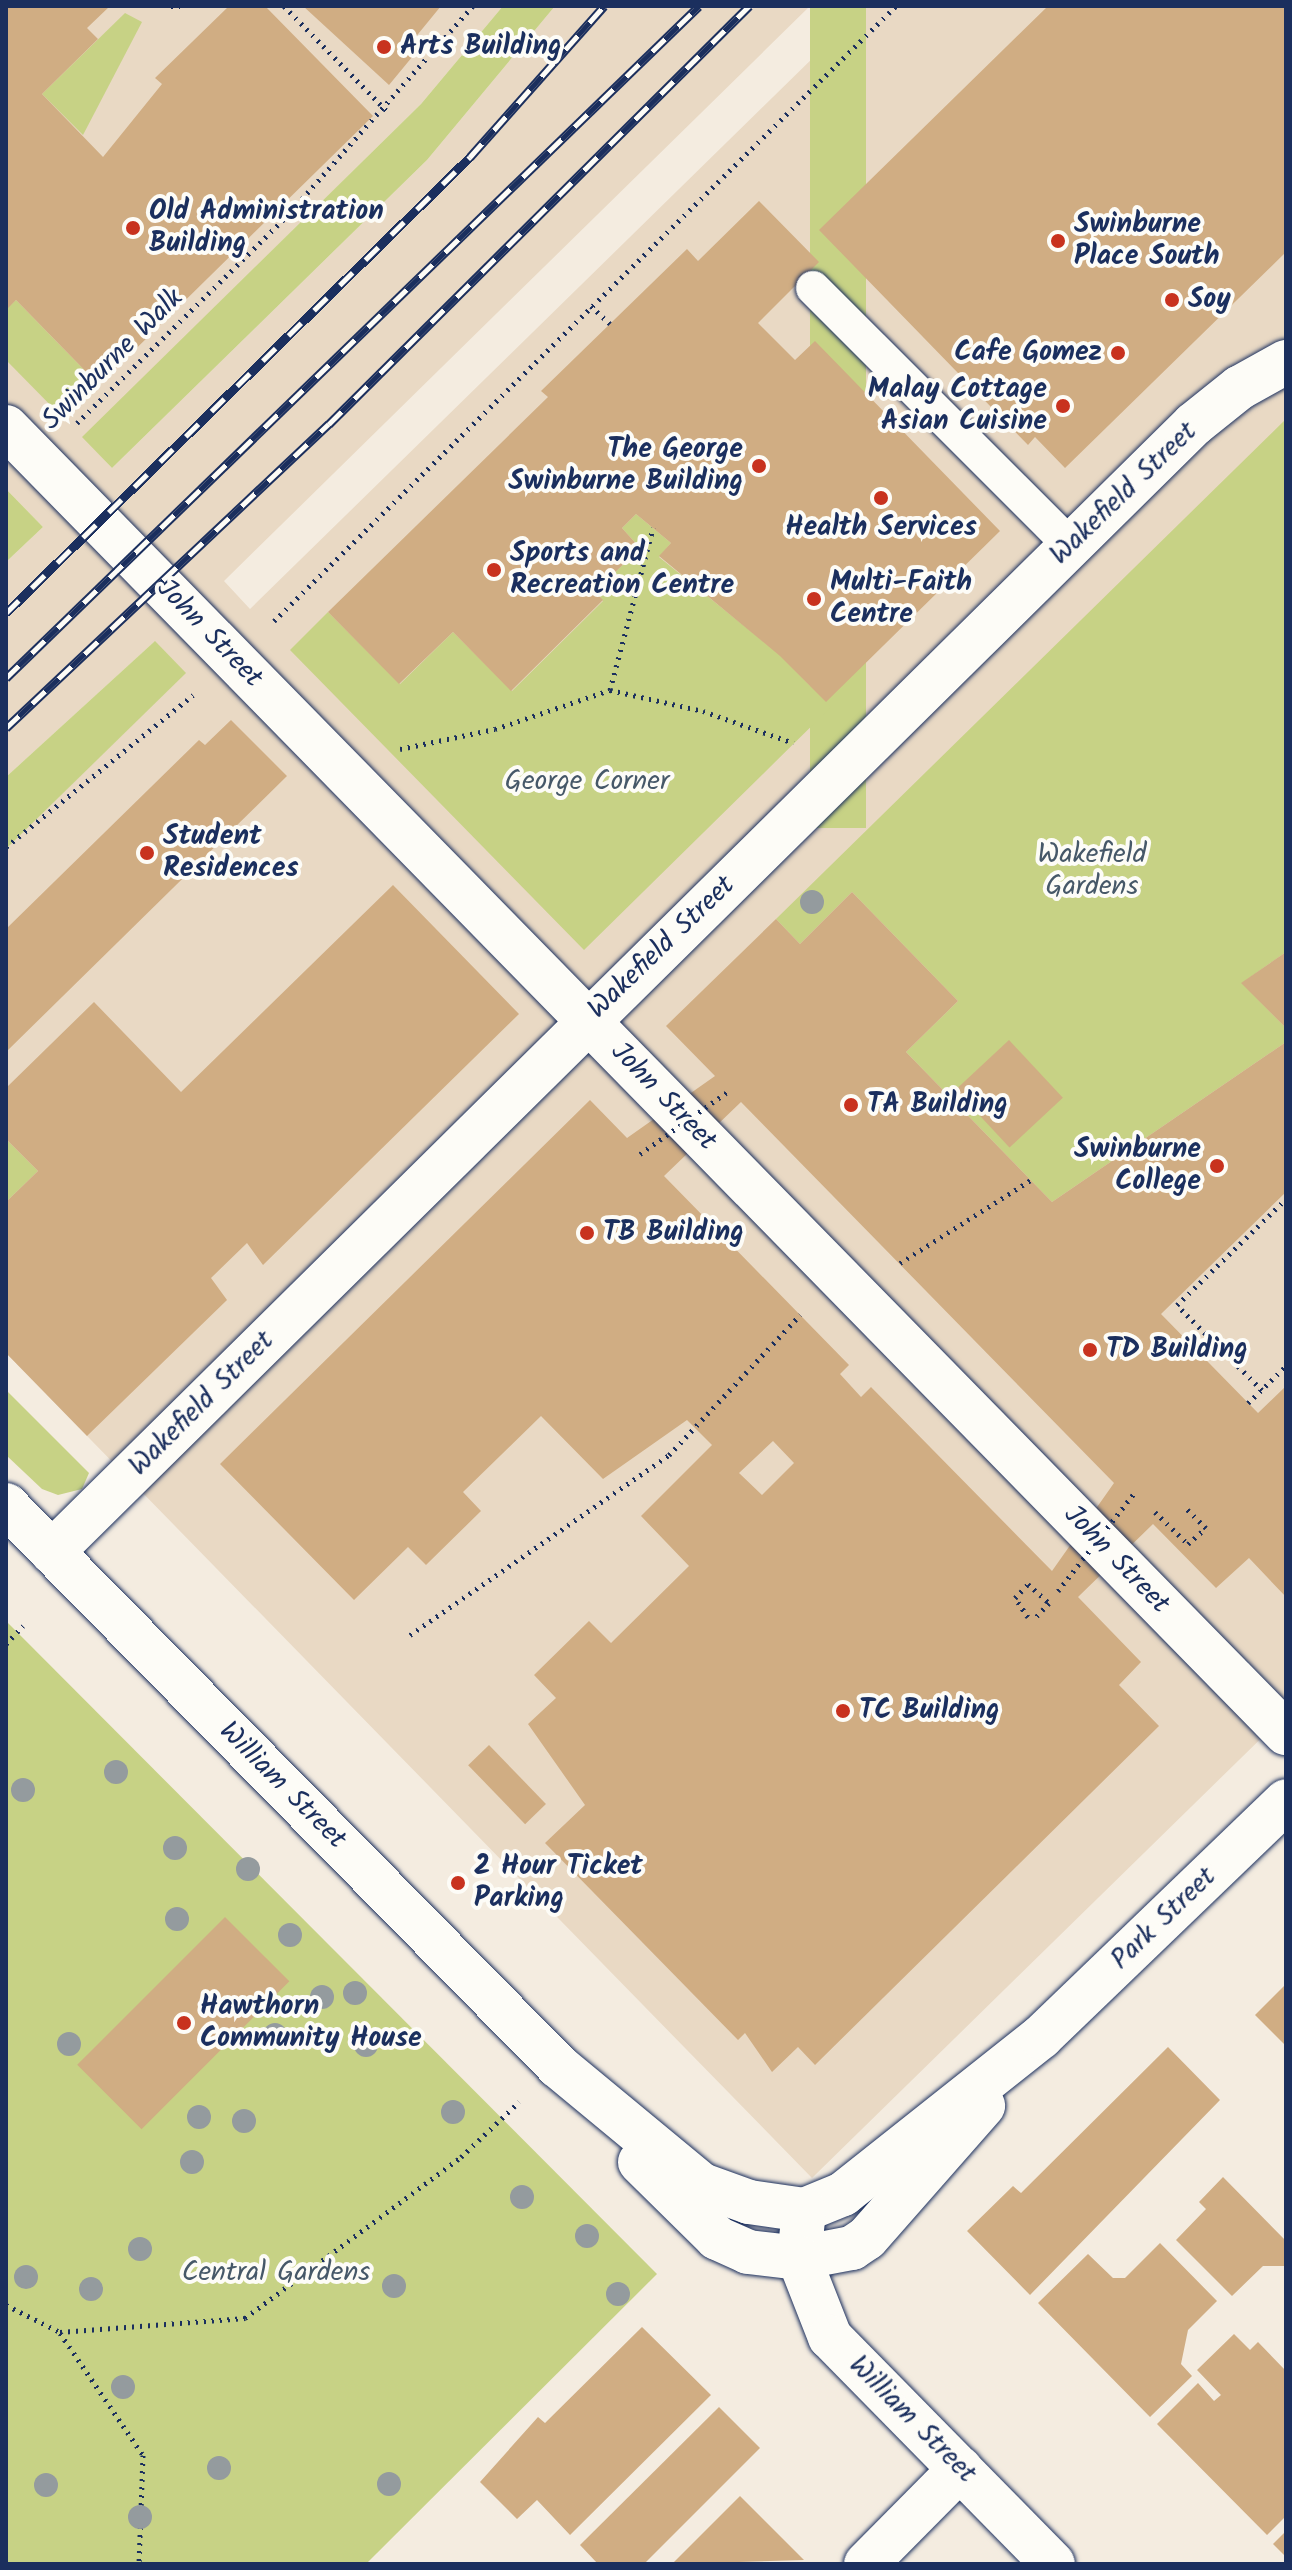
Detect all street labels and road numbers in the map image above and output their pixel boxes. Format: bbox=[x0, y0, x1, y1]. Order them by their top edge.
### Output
street label: Swinburne Walk bbox=[35, 282, 191, 438]
street label: Wakefield Street bbox=[1044, 416, 1204, 572]
street label: John Street bbox=[149, 573, 269, 695]
street label: Wakefield Street bbox=[582, 870, 742, 1026]
street label: John Street bbox=[603, 1036, 723, 1158]
street label: Wakefield Street bbox=[123, 1325, 281, 1483]
street label: John Street bbox=[1056, 1499, 1176, 1621]
street label: William Street bbox=[211, 1715, 353, 1857]
street label: Park Street bbox=[1105, 1861, 1223, 1977]
street label: William Street bbox=[841, 2349, 983, 2491]

